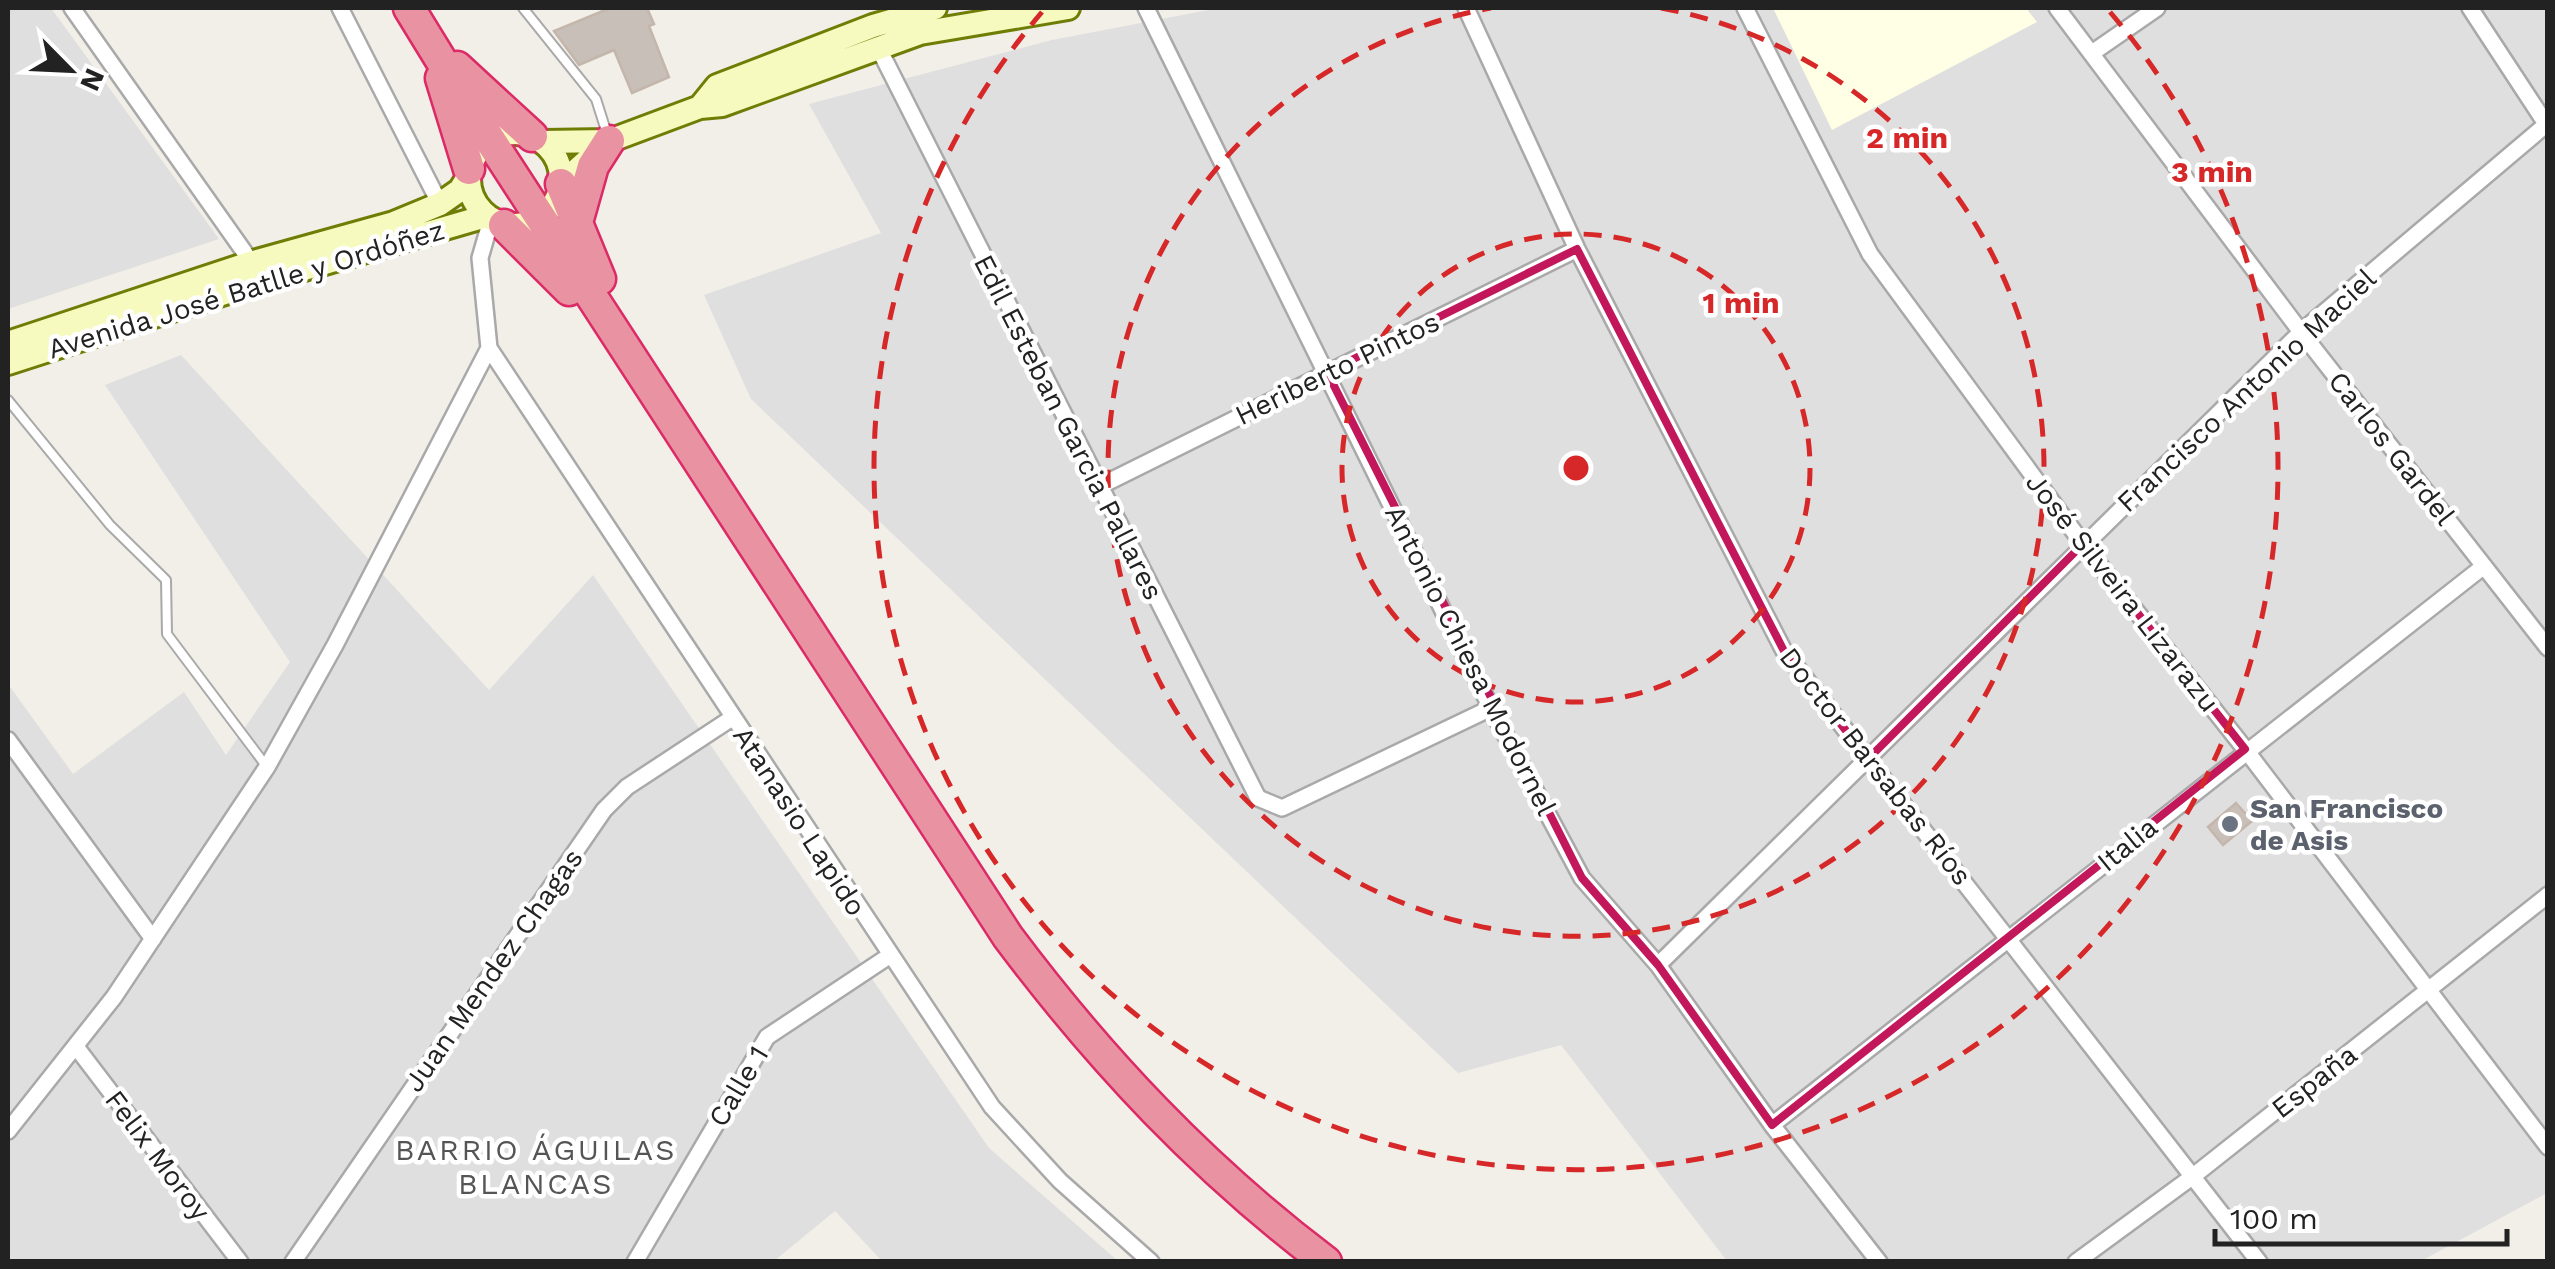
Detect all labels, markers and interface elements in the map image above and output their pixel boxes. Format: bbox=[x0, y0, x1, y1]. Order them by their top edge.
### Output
north arrow bbox=[20, 20, 120, 120]
text: N bbox=[73, 64, 112, 96]
text: 2 min bbox=[1866, 120, 1948, 155]
text: 3 min bbox=[2171, 154, 2253, 189]
street label: Avenida José Batlle y Ordóñez bbox=[44, 213, 448, 366]
street label: Edil Esteban Garcia Pallares bbox=[967, 249, 1170, 605]
street label: Francisco Antonio Maciel bbox=[2110, 262, 2383, 519]
text: 1 min bbox=[1702, 285, 1780, 320]
street label: Heriberto Pintos bbox=[1230, 305, 1445, 432]
street label: Carlos Gardel bbox=[2321, 365, 2462, 532]
centre of rings bbox=[1558, 450, 1594, 486]
street label: José Silveira Lizarazu bbox=[2019, 466, 2226, 718]
street label: Antonio Chiesa Modornel bbox=[1378, 500, 1563, 821]
street label: Doctor Barsabas Ríos bbox=[1773, 641, 1979, 892]
street label: Atanasio Lapido bbox=[726, 721, 873, 922]
place label: San Francisco de Asis bbox=[2250, 792, 2443, 857]
street label: Italia bbox=[2091, 810, 2164, 879]
marker: San Francisco de Asis bbox=[2219, 813, 2241, 835]
street label: Juan Mendez Chagas bbox=[397, 843, 590, 1098]
street label: España bbox=[2265, 1038, 2364, 1125]
street label: Calle 1 bbox=[702, 1040, 775, 1133]
street label: Felix Moroy bbox=[98, 1084, 217, 1227]
district label: BARRIO ÁGUILAS BLANCAS bbox=[395, 1132, 677, 1201]
scale bar bbox=[2215, 1184, 2508, 1246]
text: 100 m bbox=[2230, 1201, 2318, 1236]

